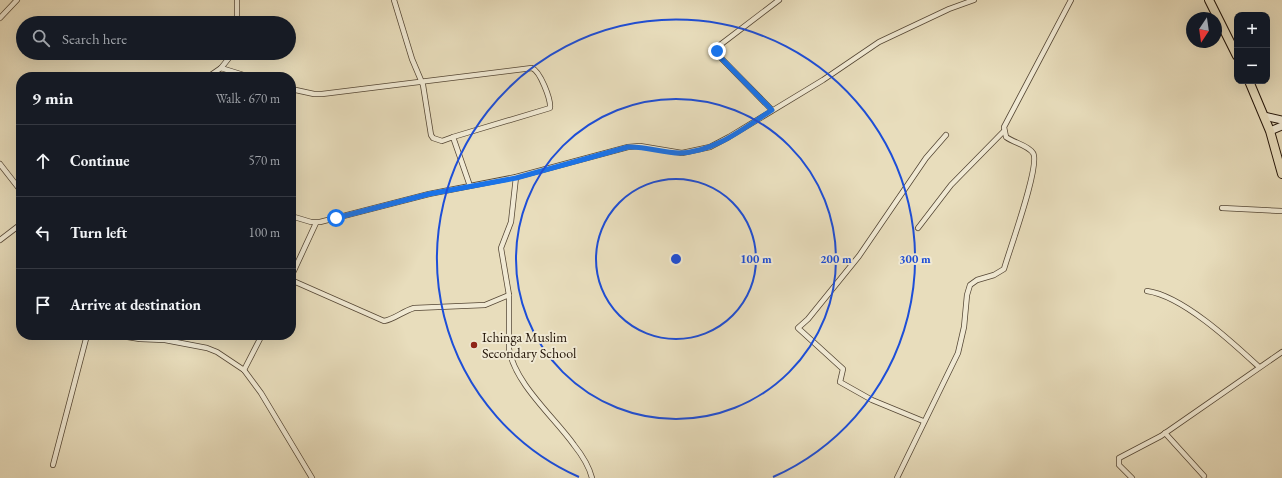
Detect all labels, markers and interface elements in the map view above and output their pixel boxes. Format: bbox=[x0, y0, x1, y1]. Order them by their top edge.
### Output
north arrow bbox=[1186, 12, 1222, 48]
map controls bbox=[1234, 12, 1270, 84]
button: + bbox=[1234, 12, 1270, 48]
search box bbox=[16, 16, 296, 60]
icon: search bbox=[30, 27, 52, 49]
text: Search here bbox=[62, 29, 127, 48]
route end bbox=[708, 42, 726, 60]
button: − bbox=[1234, 48, 1270, 84]
text: 9 min bbox=[32, 87, 73, 109]
text: Walk · 670 m bbox=[216, 90, 280, 107]
icon: ahead bbox=[32, 150, 54, 172]
text: Continue bbox=[70, 151, 130, 170]
text: 570 m bbox=[249, 152, 280, 169]
route start bbox=[327, 209, 345, 227]
icon: left bbox=[32, 222, 54, 244]
text: Turn left bbox=[70, 223, 127, 242]
text: 100 m bbox=[249, 224, 280, 241]
text: 100 m bbox=[740, 251, 772, 267]
text: 200 m bbox=[820, 251, 852, 267]
text: 300 m bbox=[899, 251, 931, 267]
centre of rings bbox=[669, 252, 683, 266]
icon: arrive bbox=[32, 294, 54, 316]
text: Arrive at destination bbox=[70, 295, 201, 314]
place label: Ichinga Muslim Secondary School bbox=[482, 328, 577, 362]
marker: Ichinga Muslim Secondary School bbox=[469, 340, 479, 350]

